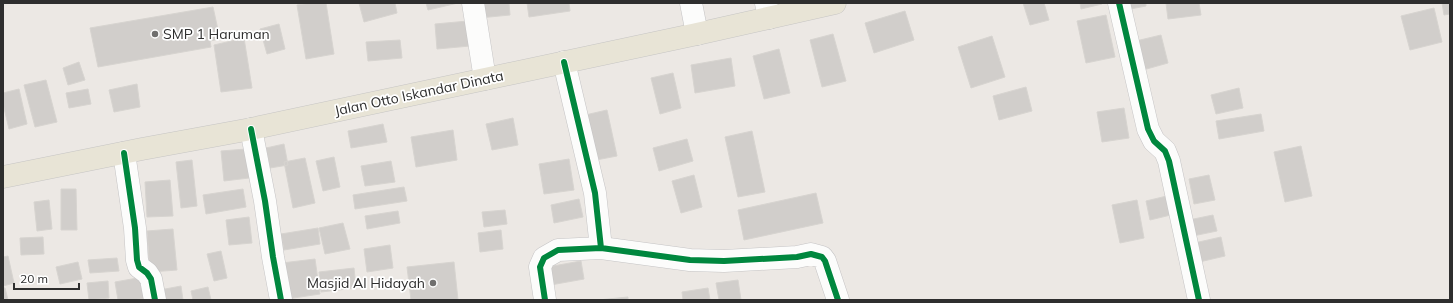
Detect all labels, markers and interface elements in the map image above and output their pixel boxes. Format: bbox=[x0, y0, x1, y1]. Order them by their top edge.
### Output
place label: SMP 1 Haruman bbox=[163, 25, 270, 43]
marker: SMP 1 Haruman bbox=[150, 29, 160, 39]
street label: Jalan Otto Iskandar Dinata bbox=[333, 66, 505, 120]
scale bar bbox=[14, 265, 79, 291]
text: 20 m bbox=[20, 271, 48, 286]
place label: Masjid Al Hidayah bbox=[307, 274, 425, 292]
marker: Masjid Al Hidayah bbox=[428, 278, 438, 288]

